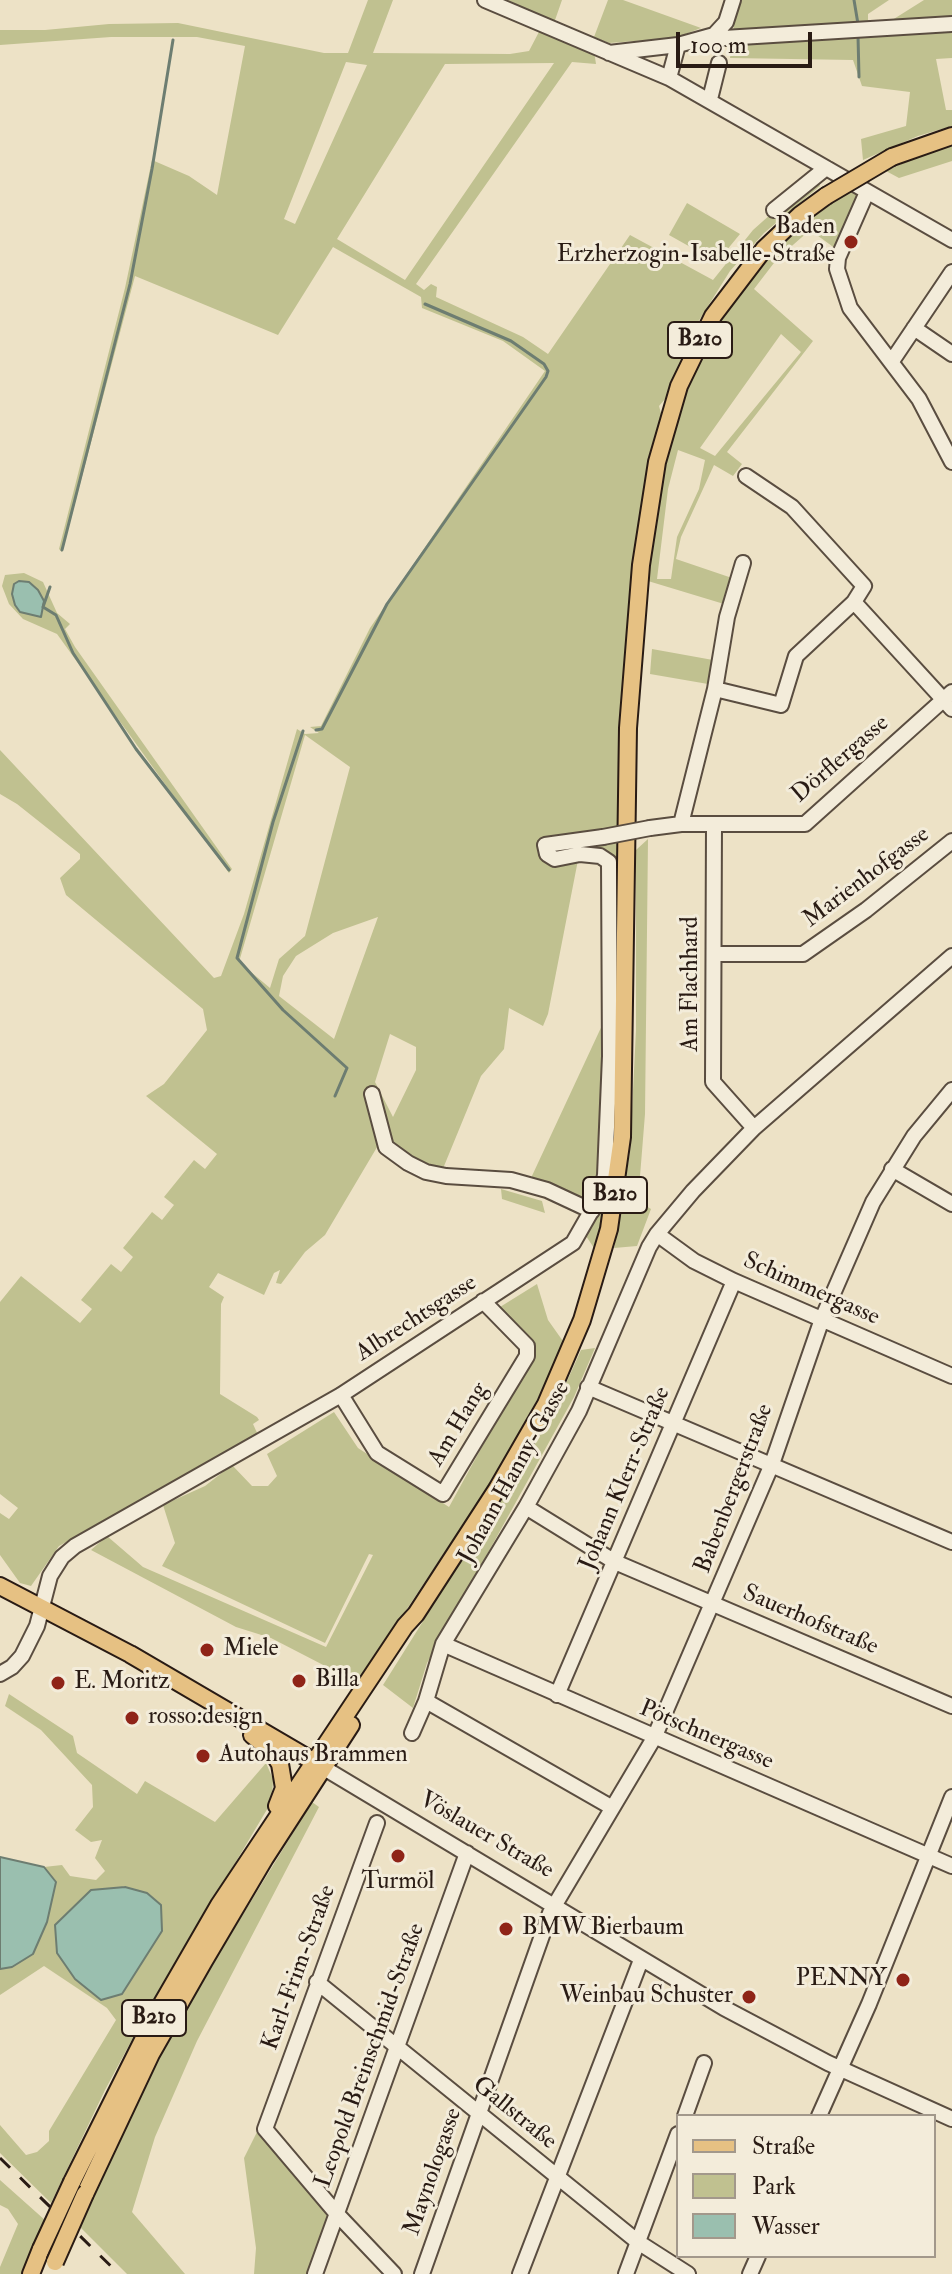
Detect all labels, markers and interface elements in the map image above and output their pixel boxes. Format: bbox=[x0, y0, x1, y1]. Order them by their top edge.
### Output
scale bar bbox=[680, 16, 816, 66]
text: 100 m bbox=[690, 30, 747, 61]
place label: Baden Erzherzogin-Isabelle-Straße bbox=[557, 214, 835, 270]
marker: Baden Erzherzogin-Isabelle-Straße bbox=[842, 233, 860, 251]
road number: B210 bbox=[668, 322, 732, 358]
street label: Dörflergasse bbox=[786, 710, 896, 810]
street label: Marienhofgasse bbox=[798, 821, 936, 935]
street label: Am Flachhard bbox=[678, 916, 706, 1052]
road number: B210 bbox=[583, 1177, 647, 1213]
street label: Schimmergasse bbox=[738, 1247, 884, 1333]
street label: Albrechtsgasse bbox=[351, 1269, 483, 1369]
street label: Johann Hanny-Gasse bbox=[453, 1377, 577, 1569]
street label: Am Hang bbox=[423, 1378, 495, 1472]
street label: Johann Klerr-Straße bbox=[574, 1383, 678, 1575]
street label: Babenbergerstraße bbox=[689, 1400, 781, 1578]
street label: Sauerhofstraße bbox=[738, 1580, 882, 1662]
place label: Miele bbox=[223, 1636, 279, 1664]
marker: Miele bbox=[198, 1641, 216, 1659]
place label: Billa bbox=[315, 1667, 359, 1695]
place label: E. Moritz bbox=[74, 1669, 170, 1697]
marker: Billa bbox=[290, 1672, 308, 1690]
marker: E. Moritz bbox=[49, 1674, 67, 1692]
street label: Pötschnergasse bbox=[635, 1695, 777, 1777]
place label: rosso:design bbox=[148, 1704, 263, 1732]
marker: rosso:design bbox=[123, 1709, 141, 1727]
place label: Autohaus Brammen bbox=[219, 1742, 408, 1770]
marker: Autohaus Brammen bbox=[194, 1747, 212, 1765]
street label: Vöslauer Straße bbox=[414, 1786, 558, 1886]
marker: Turmöl bbox=[389, 1847, 407, 1865]
place label: Turmöl bbox=[362, 1869, 434, 1897]
street label: Karl-Frim-Straße bbox=[257, 1882, 343, 2054]
place label: BMW Bierbaum bbox=[522, 1915, 684, 1943]
street label: Leopold Breinschmid-Straße bbox=[310, 1920, 432, 2192]
marker: BMW Bierbaum bbox=[497, 1920, 515, 1938]
place label: PENNY bbox=[796, 1966, 887, 1994]
marker: PENNY bbox=[894, 1971, 912, 1989]
place label: Weinbau Schuster bbox=[560, 1983, 733, 2011]
marker: Weinbau Schuster bbox=[740, 1988, 758, 2006]
road number: B210 bbox=[122, 2000, 186, 2036]
street label: Gallstraße bbox=[466, 2071, 562, 2157]
street label: Maynologasse bbox=[399, 2105, 469, 2239]
legend bbox=[676, 2114, 936, 2258]
text: Straße bbox=[752, 2131, 815, 2162]
text: Park bbox=[752, 2171, 796, 2202]
text: Wasser bbox=[752, 2211, 820, 2242]

